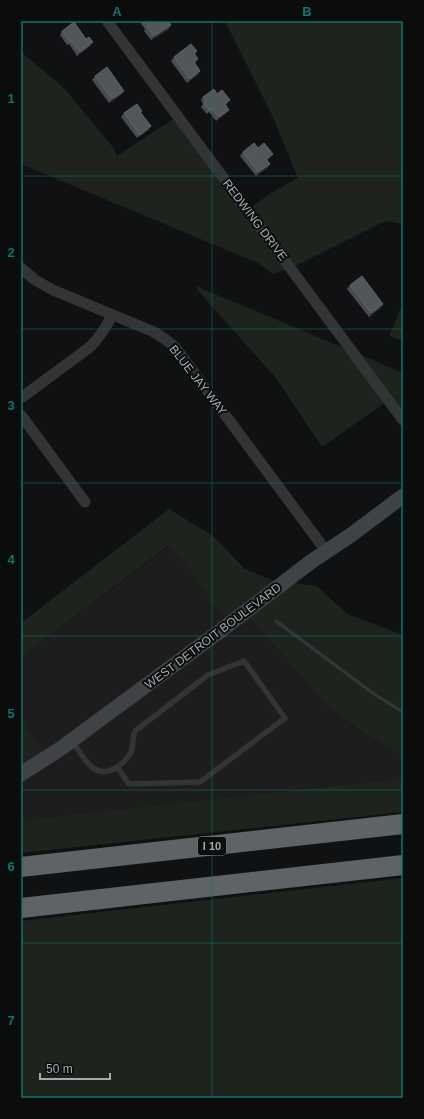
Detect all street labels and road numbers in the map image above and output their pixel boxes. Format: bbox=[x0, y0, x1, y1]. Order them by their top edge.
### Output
street label: REDWING DRIVE bbox=[220, 177, 290, 263]
street label: BLUE JAY WAY bbox=[166, 342, 230, 418]
street label: WEST DETROIT BOULEVARD bbox=[142, 580, 284, 692]
road number: I 10 bbox=[198, 837, 226, 855]

